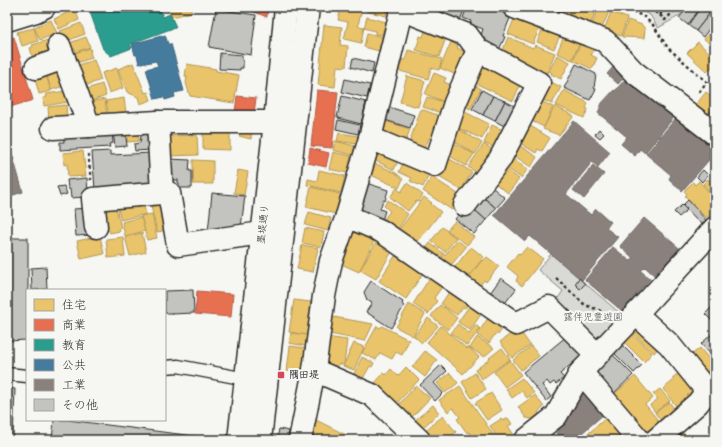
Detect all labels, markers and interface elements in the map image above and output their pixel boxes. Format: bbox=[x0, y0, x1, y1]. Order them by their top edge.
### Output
street label: 墨堤通り bbox=[255, 203, 271, 245]
legend bbox=[26, 289, 166, 421]
text: 住宅 bbox=[62, 298, 86, 313]
park label: 露伴児童遊園 bbox=[563, 311, 623, 323]
text: 商業 bbox=[62, 318, 86, 333]
text: 教育 bbox=[62, 338, 86, 353]
text: 公共 bbox=[62, 358, 86, 373]
place label: 隅田堤 bbox=[289, 369, 319, 381]
marker: 隅田堤 bbox=[276, 370, 286, 380]
text: 工業 bbox=[62, 378, 86, 393]
text: その他 bbox=[62, 398, 98, 413]

